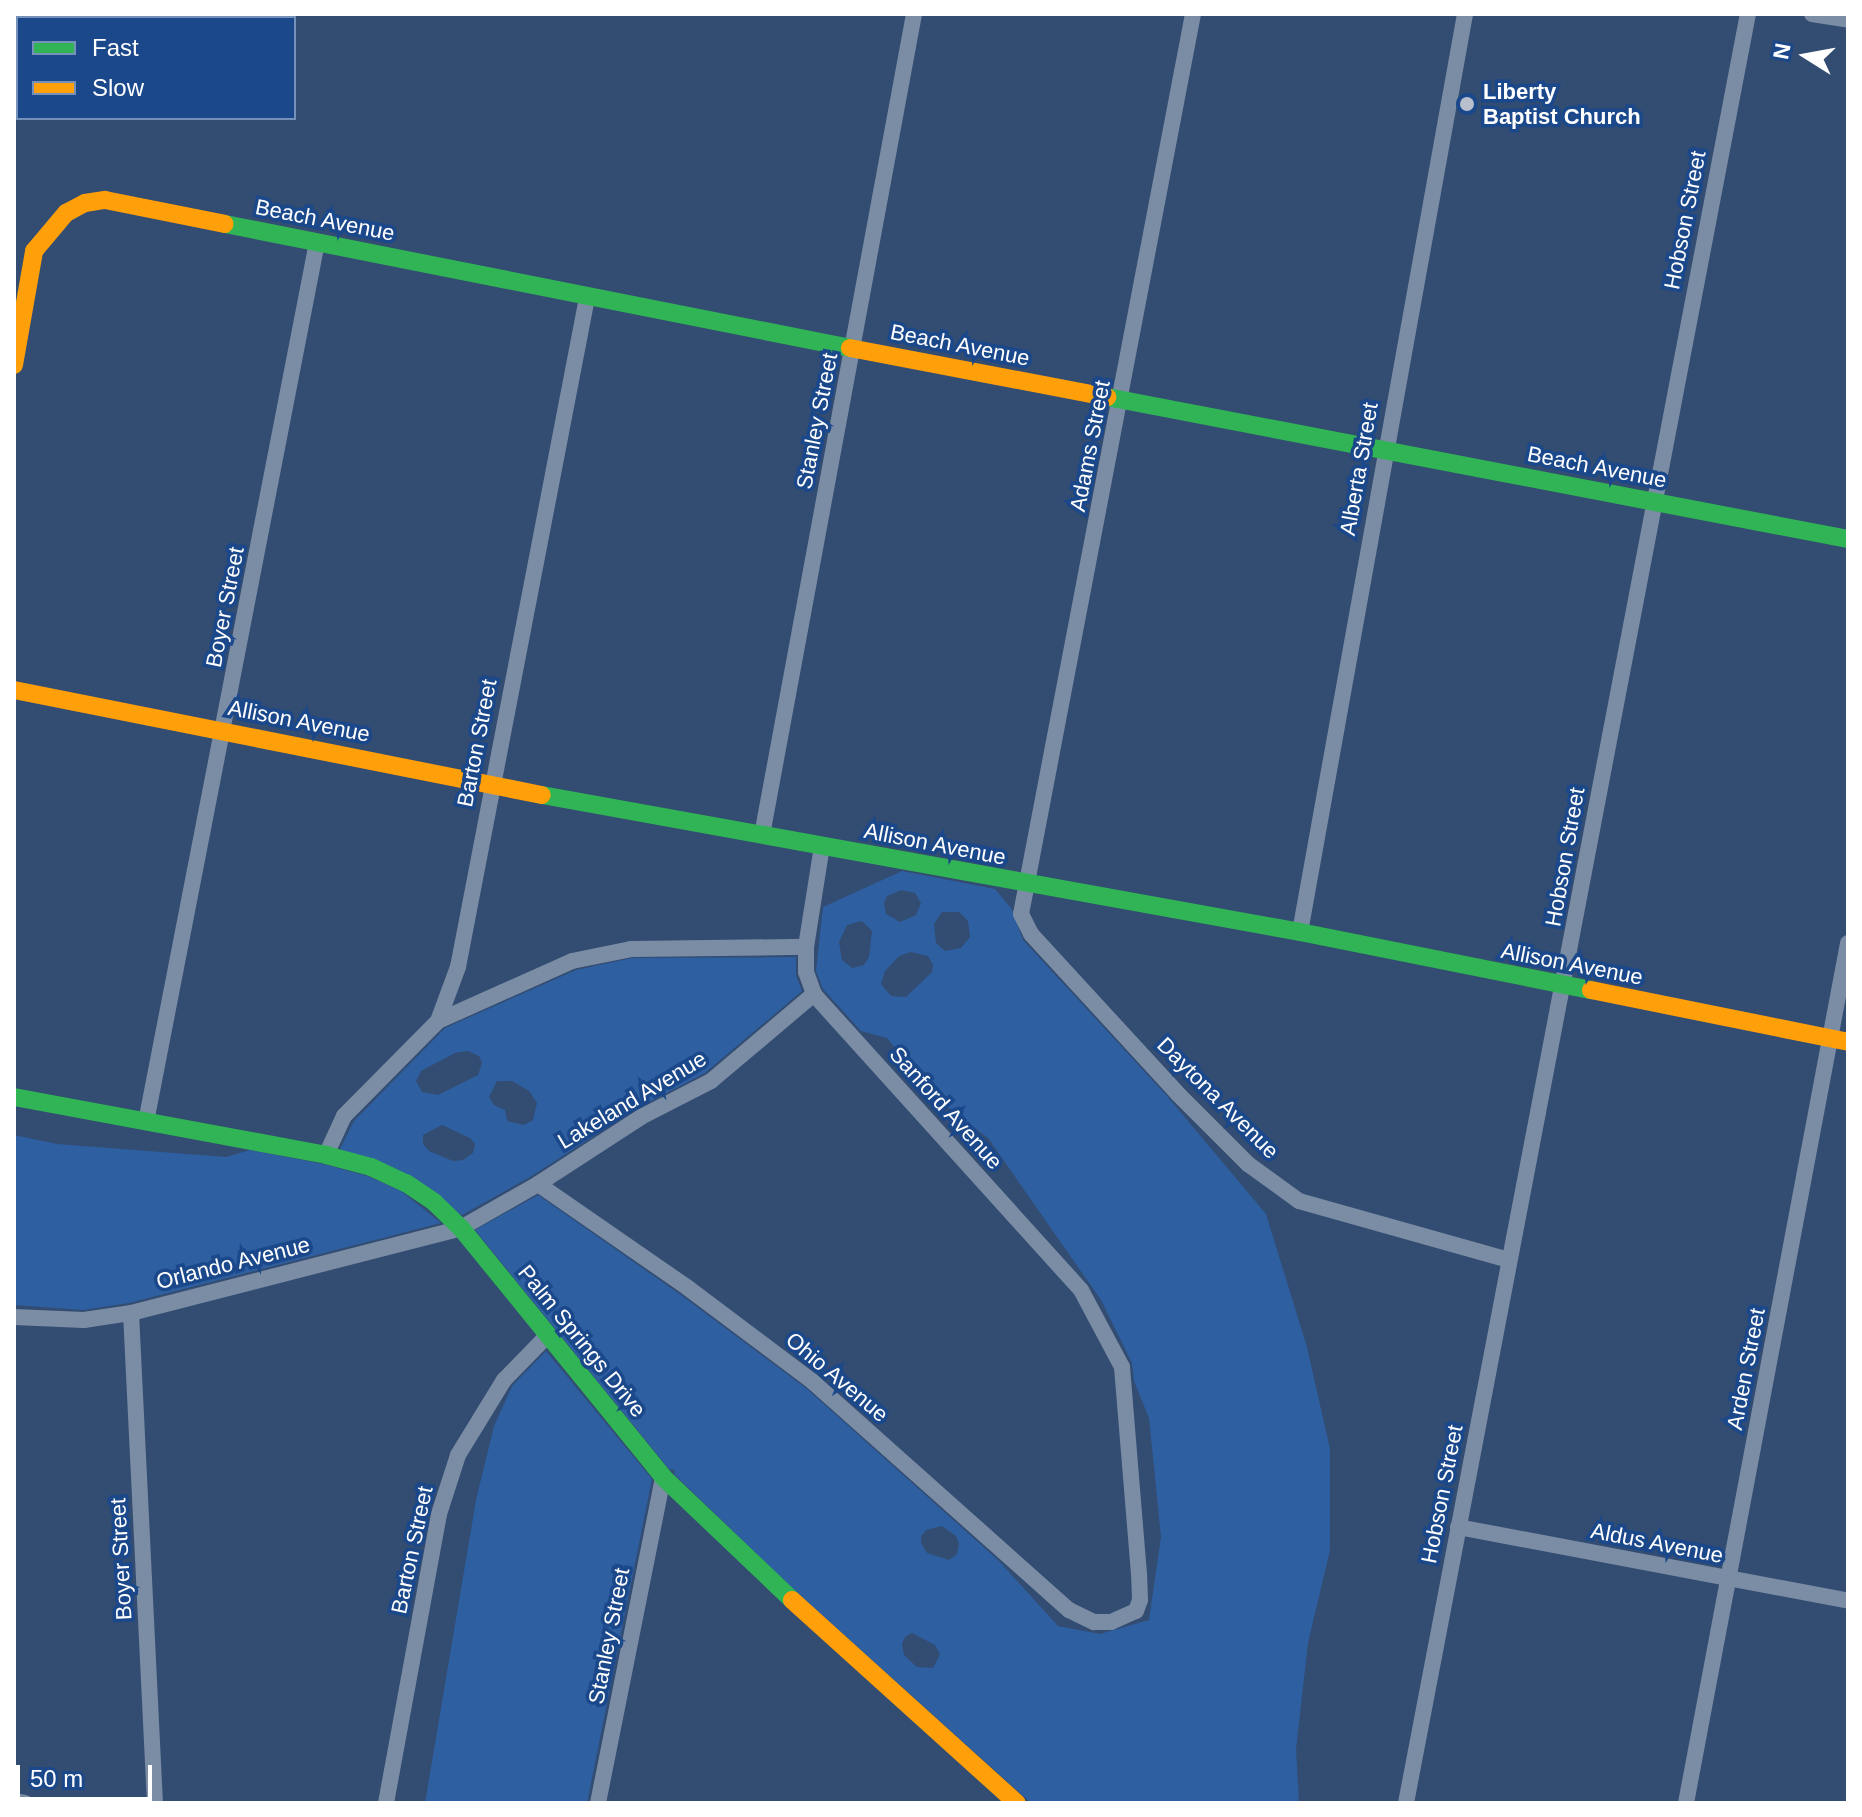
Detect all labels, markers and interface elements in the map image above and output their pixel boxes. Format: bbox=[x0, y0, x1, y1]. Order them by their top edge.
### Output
legend bbox=[16, 16, 296, 120]
north arrow bbox=[1766, 16, 1846, 96]
text: Fast bbox=[92, 34, 139, 61]
text: N bbox=[1768, 41, 1796, 62]
text: Slow bbox=[92, 74, 144, 101]
place label: Liberty Baptist Church bbox=[1483, 78, 1641, 130]
marker: Liberty Baptist Church bbox=[1458, 95, 1476, 113]
street label: Hobson Street bbox=[1659, 148, 1711, 292]
street label: Beach Avenue bbox=[252, 193, 398, 247]
street label: Beach Avenue bbox=[887, 318, 1033, 372]
street label: Stanley Street bbox=[791, 351, 843, 491]
street label: Adams Street bbox=[1064, 378, 1116, 514]
street label: Alberta Street bbox=[1334, 400, 1384, 538]
street label: Beach Avenue bbox=[1524, 440, 1670, 494]
street label: Boyer Street bbox=[200, 544, 250, 670]
street label: Barton Street bbox=[452, 677, 502, 809]
street label: Allison Avenue bbox=[225, 694, 373, 748]
street label: Hobson Street bbox=[1540, 785, 1590, 929]
street label: Allison Avenue bbox=[861, 817, 1009, 871]
street label: Allison Avenue bbox=[1498, 937, 1646, 991]
street label: Daytona Avenue bbox=[1151, 1031, 1285, 1165]
street label: Sanford Avenue bbox=[884, 1041, 1008, 1175]
street label: Lakeland Avenue bbox=[553, 1045, 711, 1155]
street label: Orlando Avenue bbox=[153, 1231, 313, 1295]
street label: Palm Springs Drive bbox=[512, 1260, 652, 1422]
street label: Arden Street bbox=[1721, 1306, 1771, 1432]
street label: Ohio Avenue bbox=[780, 1326, 894, 1428]
street label: Hobson Street bbox=[1416, 1422, 1468, 1566]
street label: Barton Street bbox=[386, 1484, 438, 1616]
street label: Boyer Street bbox=[105, 1497, 137, 1621]
street label: Aldus Avenue bbox=[1588, 1517, 1726, 1569]
street label: Stanley Street bbox=[583, 1566, 635, 1706]
scale bar bbox=[20, 1749, 156, 1799]
text: 50 m bbox=[30, 1765, 83, 1792]

